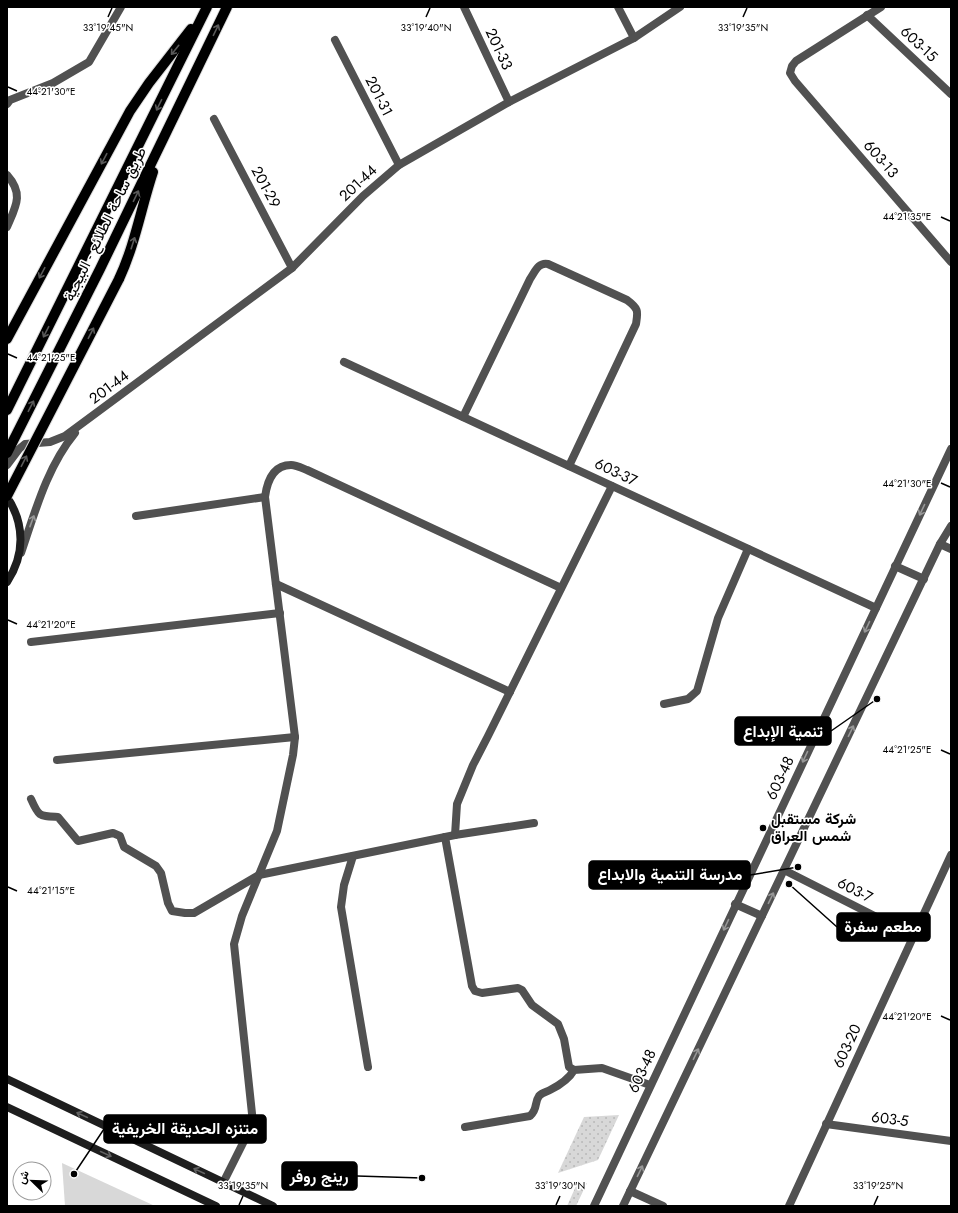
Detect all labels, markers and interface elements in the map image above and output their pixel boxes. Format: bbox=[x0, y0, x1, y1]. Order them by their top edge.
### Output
text: 33°19'45"N bbox=[83, 20, 133, 35]
text: 33°19'40"N bbox=[400, 20, 452, 35]
text: 33°19'35"N bbox=[718, 20, 768, 35]
street label: 603-15 bbox=[895, 21, 943, 67]
street label: 201-33 bbox=[480, 24, 518, 74]
one-way arrow bbox=[213, 25, 220, 37]
one-way arrow bbox=[170, 45, 179, 56]
street label: 201-31 bbox=[360, 72, 398, 120]
text: 44°21'30"E bbox=[26, 84, 76, 99]
one-way arrow bbox=[155, 98, 162, 110]
street label: 603-13 bbox=[858, 135, 904, 183]
street label: طريق ساحة الطلائع - البيجية bbox=[58, 143, 152, 305]
one-way arrow bbox=[99, 152, 107, 164]
street label: 201-44 bbox=[334, 159, 382, 206]
street label: 201-29 bbox=[246, 162, 286, 212]
one-way arrow bbox=[133, 190, 140, 202]
text: 44°21'35"E bbox=[883, 209, 931, 224]
one-way arrow bbox=[130, 238, 138, 250]
one-way arrow bbox=[38, 267, 45, 279]
one-way arrow bbox=[42, 326, 49, 338]
one-way arrow bbox=[87, 328, 95, 340]
text: 44°21'25"E bbox=[27, 350, 75, 365]
street label: 201-44 bbox=[84, 365, 134, 409]
one-way arrow bbox=[28, 400, 35, 412]
street label: 603-37 bbox=[591, 453, 641, 491]
one-way arrow bbox=[21, 455, 28, 467]
text: 44°21'30"E bbox=[882, 476, 932, 491]
one-way arrow bbox=[918, 503, 925, 515]
one-way arrow bbox=[29, 515, 37, 527]
text: 44°21'20"E bbox=[26, 617, 76, 632]
one-way arrow bbox=[863, 621, 870, 633]
callout: تنمية الإبداع bbox=[735, 717, 831, 745]
text: تنمية الإبداع bbox=[743, 720, 823, 743]
one-way arrow bbox=[848, 725, 855, 737]
text: 44°21'25"E bbox=[883, 742, 931, 757]
one-way arrow bbox=[801, 751, 808, 763]
street label: 603-48 bbox=[760, 753, 800, 803]
place label: شركة مستقبل شمس العراق bbox=[771, 808, 856, 847]
marker: شركة مستقبل شمس العراق bbox=[758, 823, 768, 833]
callout: مدرسة التنمية والابداع bbox=[589, 861, 750, 889]
text: مدرسة التنمية والابداع bbox=[598, 863, 743, 886]
street label: 603-7 bbox=[834, 872, 877, 908]
text: 44°21'15"E bbox=[27, 883, 75, 898]
one-way arrow bbox=[768, 893, 775, 905]
callout: مطعم سفرة bbox=[837, 913, 930, 941]
text: مطعم سفرة bbox=[844, 915, 922, 938]
one-way arrow bbox=[721, 919, 729, 931]
text: 44°21'20"E bbox=[882, 1009, 932, 1024]
street label: 603-20 bbox=[827, 1020, 867, 1072]
street label: 603-48 bbox=[622, 1046, 662, 1096]
one-way arrow bbox=[693, 1048, 700, 1060]
street label: 603-5 bbox=[870, 1106, 910, 1132]
one-way arrow bbox=[76, 1111, 88, 1118]
callout: متنزه الحديقة الخريفية bbox=[104, 1115, 266, 1143]
text: متنزه الحديقة الخريفية bbox=[112, 1117, 259, 1140]
one-way arrow bbox=[99, 1151, 111, 1158]
north arrow bbox=[12, 1161, 52, 1201]
callout: رينج روفر bbox=[282, 1162, 357, 1190]
text: رينج روفر bbox=[288, 1165, 349, 1188]
one-way arrow bbox=[637, 1165, 644, 1177]
one-way arrow bbox=[194, 1167, 206, 1174]
text: ش bbox=[13, 1168, 33, 1186]
text: 33°19'35"N bbox=[218, 1178, 268, 1193]
text: 33°19'30"N bbox=[535, 1178, 585, 1193]
text: 33°19'25"N bbox=[853, 1178, 903, 1193]

